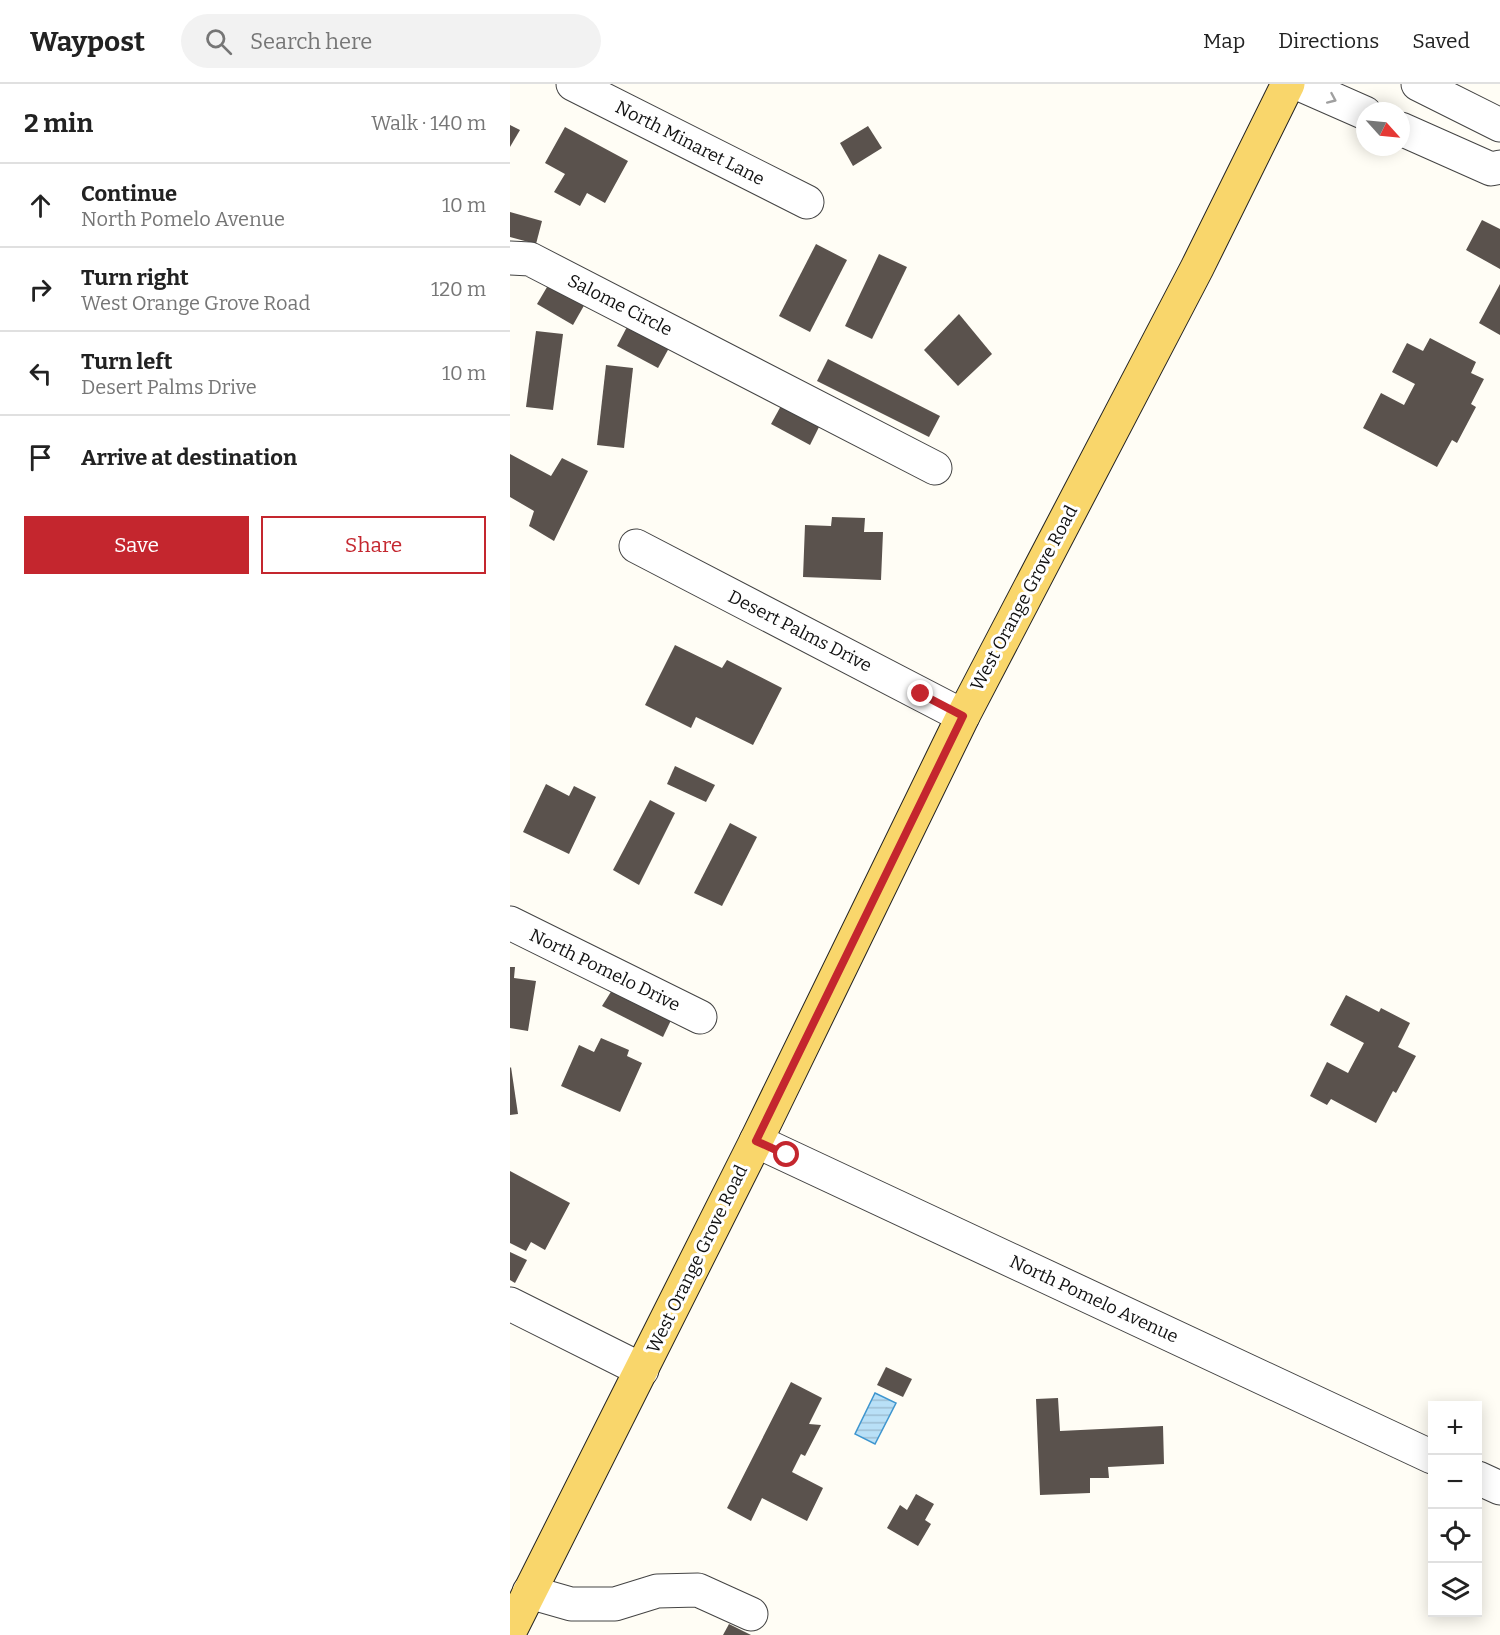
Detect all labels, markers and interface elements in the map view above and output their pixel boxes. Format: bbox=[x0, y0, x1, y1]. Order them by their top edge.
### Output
search box bbox=[181, 14, 601, 68]
text: Waypost bbox=[30, 25, 145, 58]
icon: search bbox=[202, 25, 235, 58]
text: Search here bbox=[250, 28, 372, 55]
text: Map bbox=[1203, 28, 1245, 54]
text: Directions bbox=[1278, 28, 1379, 54]
text: Saved bbox=[1412, 28, 1470, 54]
one-way arrow bbox=[1326, 91, 1337, 103]
street label: North Minaret Lane bbox=[612, 96, 768, 190]
north arrow bbox=[1356, 102, 1410, 156]
text: 2 min bbox=[24, 108, 93, 139]
text: Walk · 140 m bbox=[371, 111, 486, 135]
text: Continue bbox=[81, 180, 177, 207]
icon: ahead bbox=[24, 189, 57, 222]
text: 10 m bbox=[442, 193, 486, 217]
text: North Pomelo Avenue bbox=[81, 207, 285, 231]
text: Turn right bbox=[81, 264, 189, 291]
street label: Salome Circle bbox=[564, 269, 676, 341]
icon: right bbox=[24, 273, 57, 306]
text: 120 m bbox=[431, 277, 486, 301]
text: West Orange Grove Road bbox=[81, 291, 310, 315]
text: Turn left bbox=[81, 348, 173, 375]
icon: left bbox=[24, 357, 57, 390]
text: 10 m bbox=[442, 361, 486, 385]
text: Desert Palms Drive bbox=[81, 375, 257, 399]
icon: arrive bbox=[24, 441, 57, 474]
text: Arrive at destination bbox=[81, 444, 297, 471]
street label: West Orange Grove Road bbox=[966, 501, 1082, 694]
button: Save bbox=[24, 516, 249, 574]
button: Share bbox=[261, 516, 486, 574]
street label: Desert Palms Drive bbox=[725, 585, 875, 677]
route end bbox=[907, 680, 933, 706]
street label: North Pomelo Drive bbox=[526, 924, 684, 1016]
route start bbox=[773, 1141, 799, 1167]
street label: West Orange Grove Road bbox=[642, 1161, 752, 1357]
street label: North Pomelo Avenue bbox=[1006, 1250, 1182, 1348]
map controls bbox=[1428, 1401, 1482, 1617]
button: + bbox=[1428, 1401, 1482, 1455]
button: − bbox=[1428, 1455, 1482, 1509]
button: locate bbox=[1428, 1509, 1482, 1563]
button: layers bbox=[1428, 1563, 1482, 1617]

